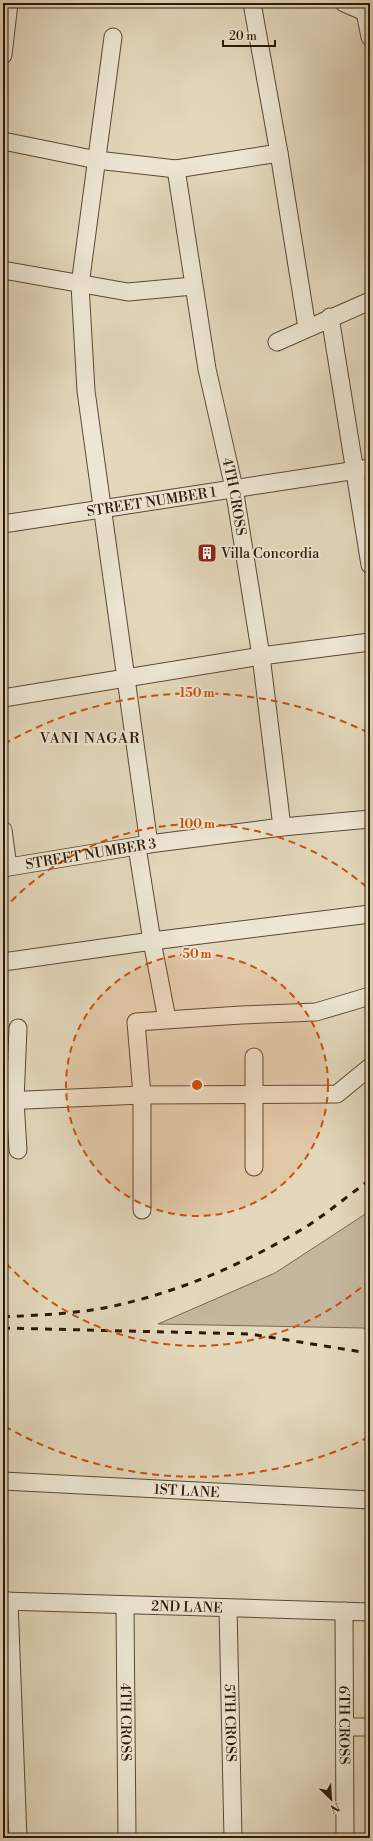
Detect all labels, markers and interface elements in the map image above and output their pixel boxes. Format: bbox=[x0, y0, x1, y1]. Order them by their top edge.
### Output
scale bar bbox=[223, 22, 275, 48]
text: 20 m bbox=[229, 29, 257, 44]
street label: 4TH CROSS bbox=[217, 456, 250, 537]
street label: STREET NUMBER 1 bbox=[85, 484, 217, 521]
building icon: Villa Concordia bbox=[196, 542, 218, 564]
place label: Villa Concordia bbox=[220, 545, 320, 563]
text: 150 m bbox=[180, 686, 214, 701]
district label: VANI NAGAR bbox=[39, 729, 140, 748]
text: 100 m bbox=[179, 817, 215, 832]
street label: STREET NUMBER 3 bbox=[24, 835, 158, 874]
text: 50 m bbox=[182, 947, 212, 962]
centre of rings bbox=[190, 1078, 204, 1092]
street label: 1ST LANE bbox=[153, 1481, 220, 1502]
street label: 2ND LANE bbox=[151, 1597, 223, 1618]
street label: 4TH CROSS bbox=[116, 1683, 134, 1761]
street label: 5TH CROSS bbox=[220, 1684, 239, 1762]
street label: 6TH CROSS bbox=[334, 1686, 353, 1764]
north arrow bbox=[311, 1779, 351, 1819]
text: N bbox=[328, 1799, 342, 1815]

